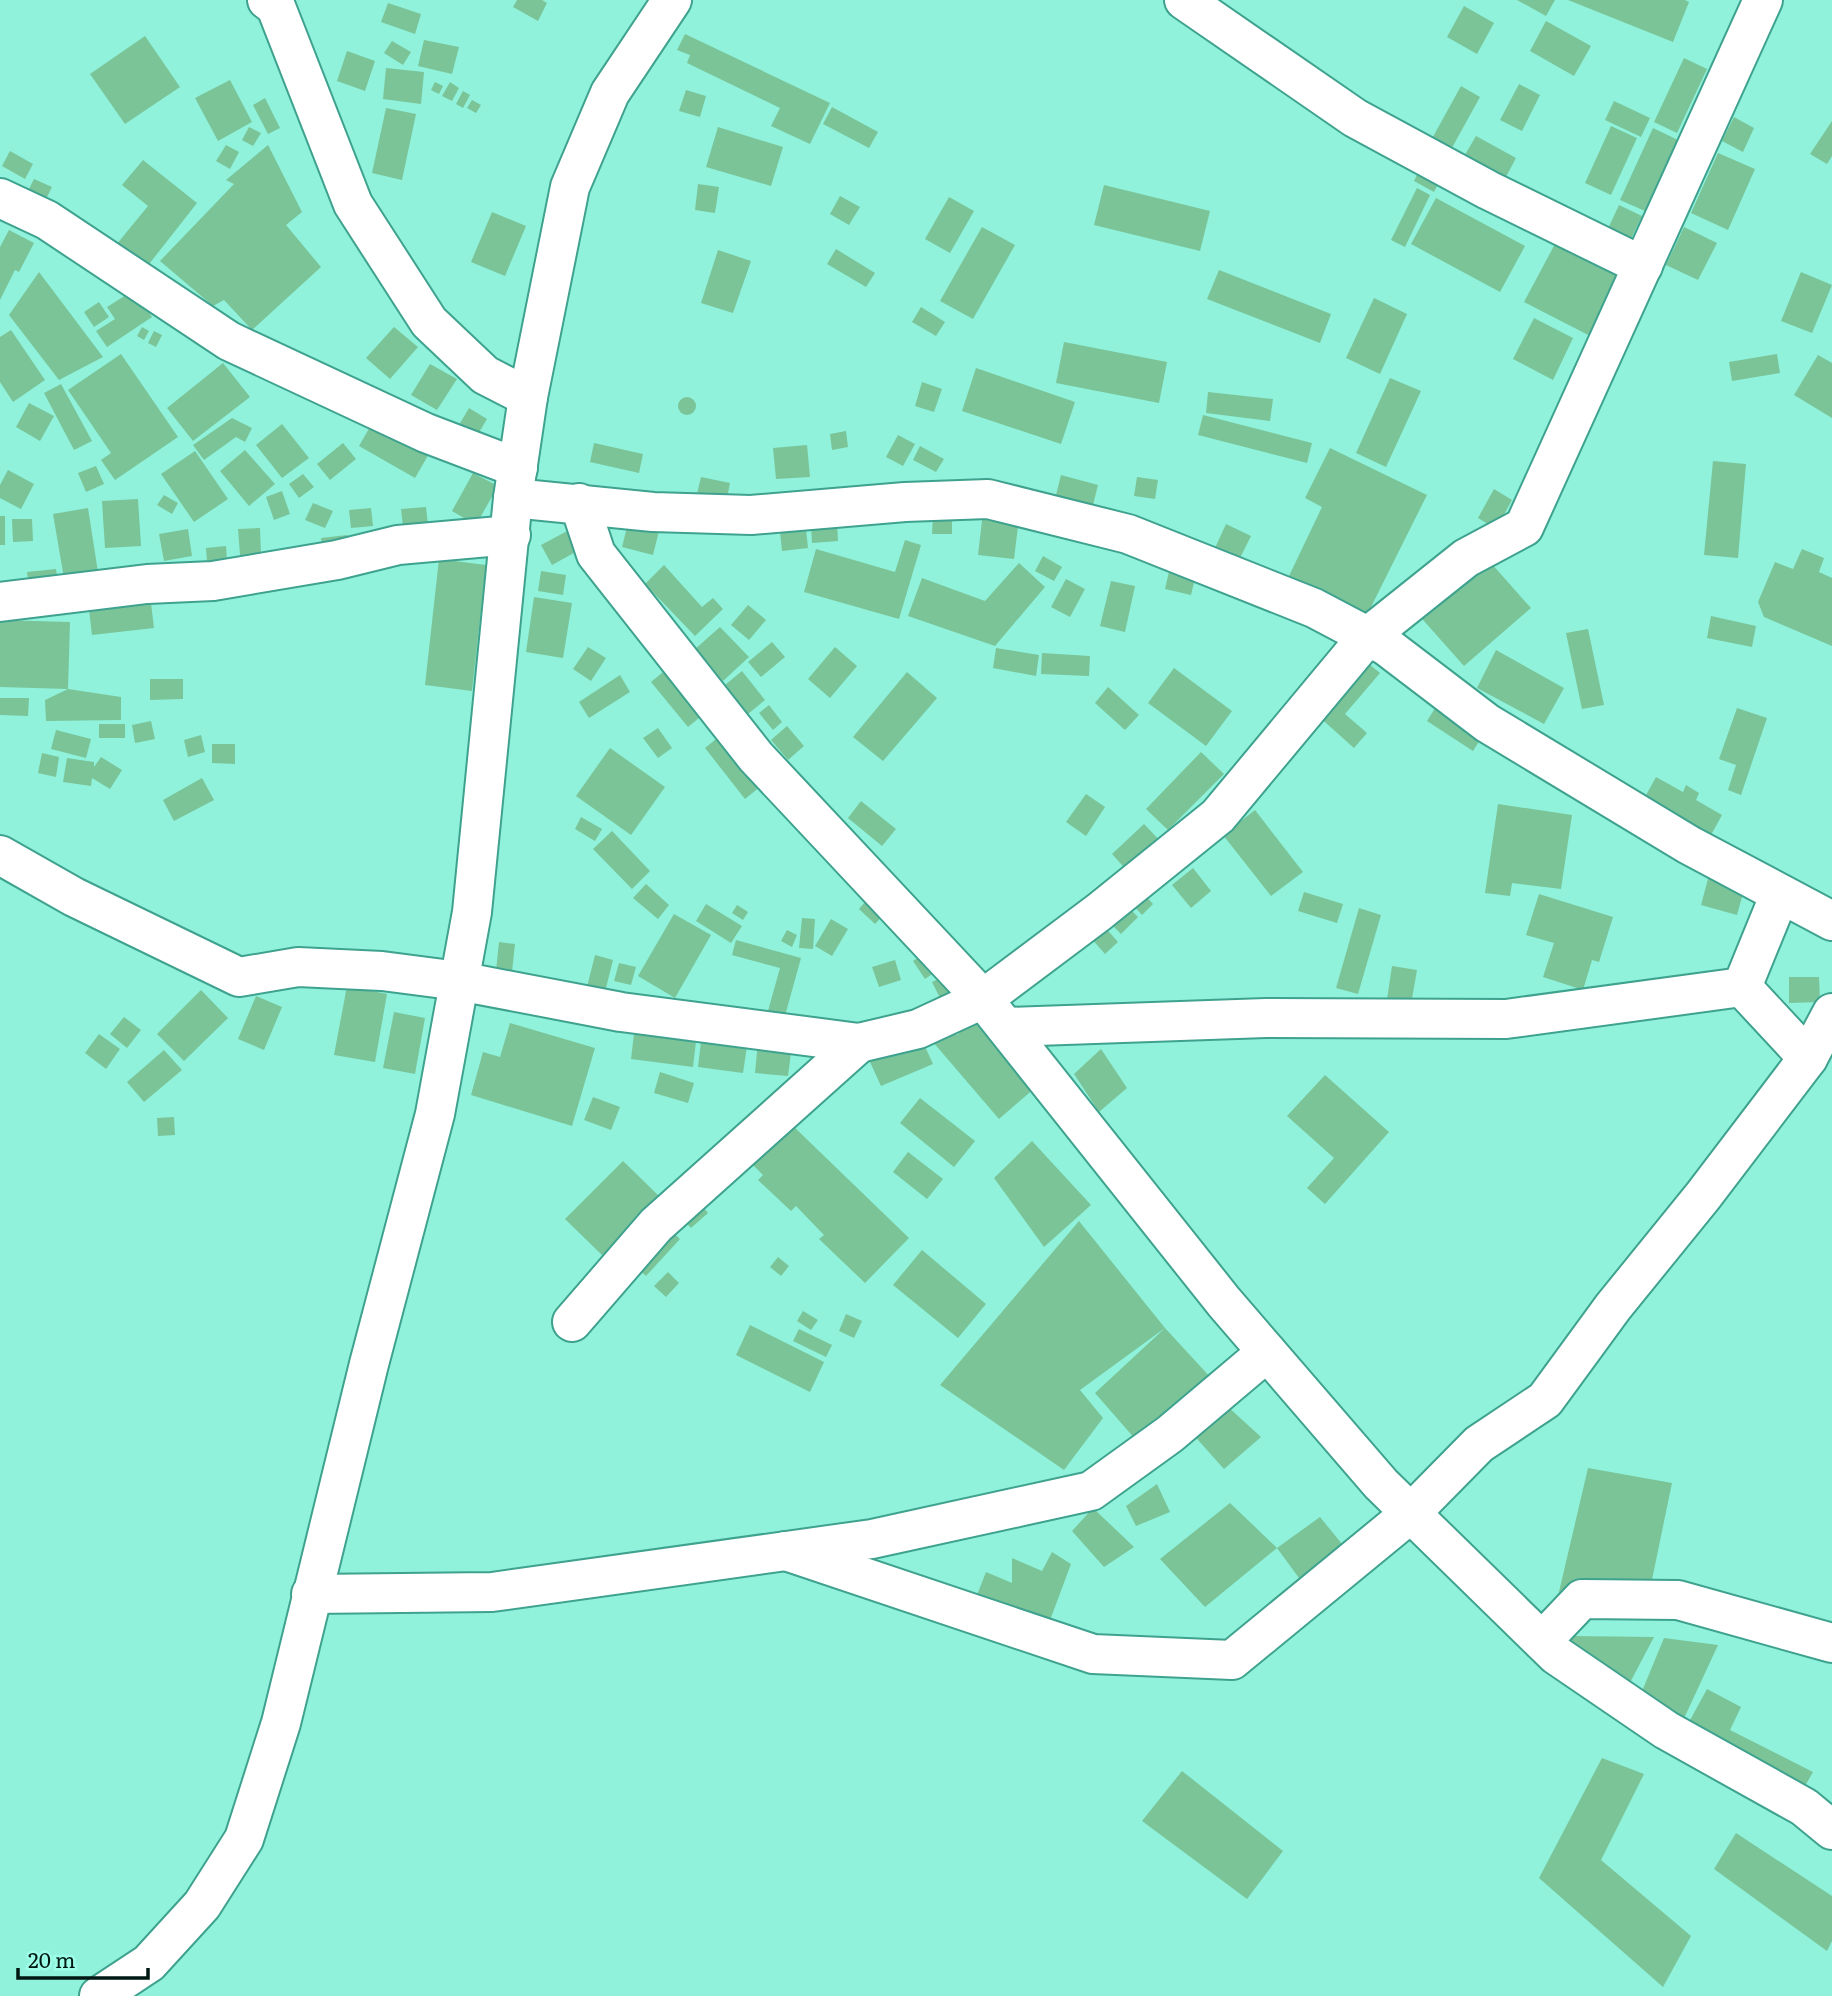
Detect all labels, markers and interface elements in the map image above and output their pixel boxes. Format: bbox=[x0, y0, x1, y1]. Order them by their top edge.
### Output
scale bar bbox=[18, 1937, 147, 1981]
text: 20 m bbox=[28, 1943, 75, 1974]

